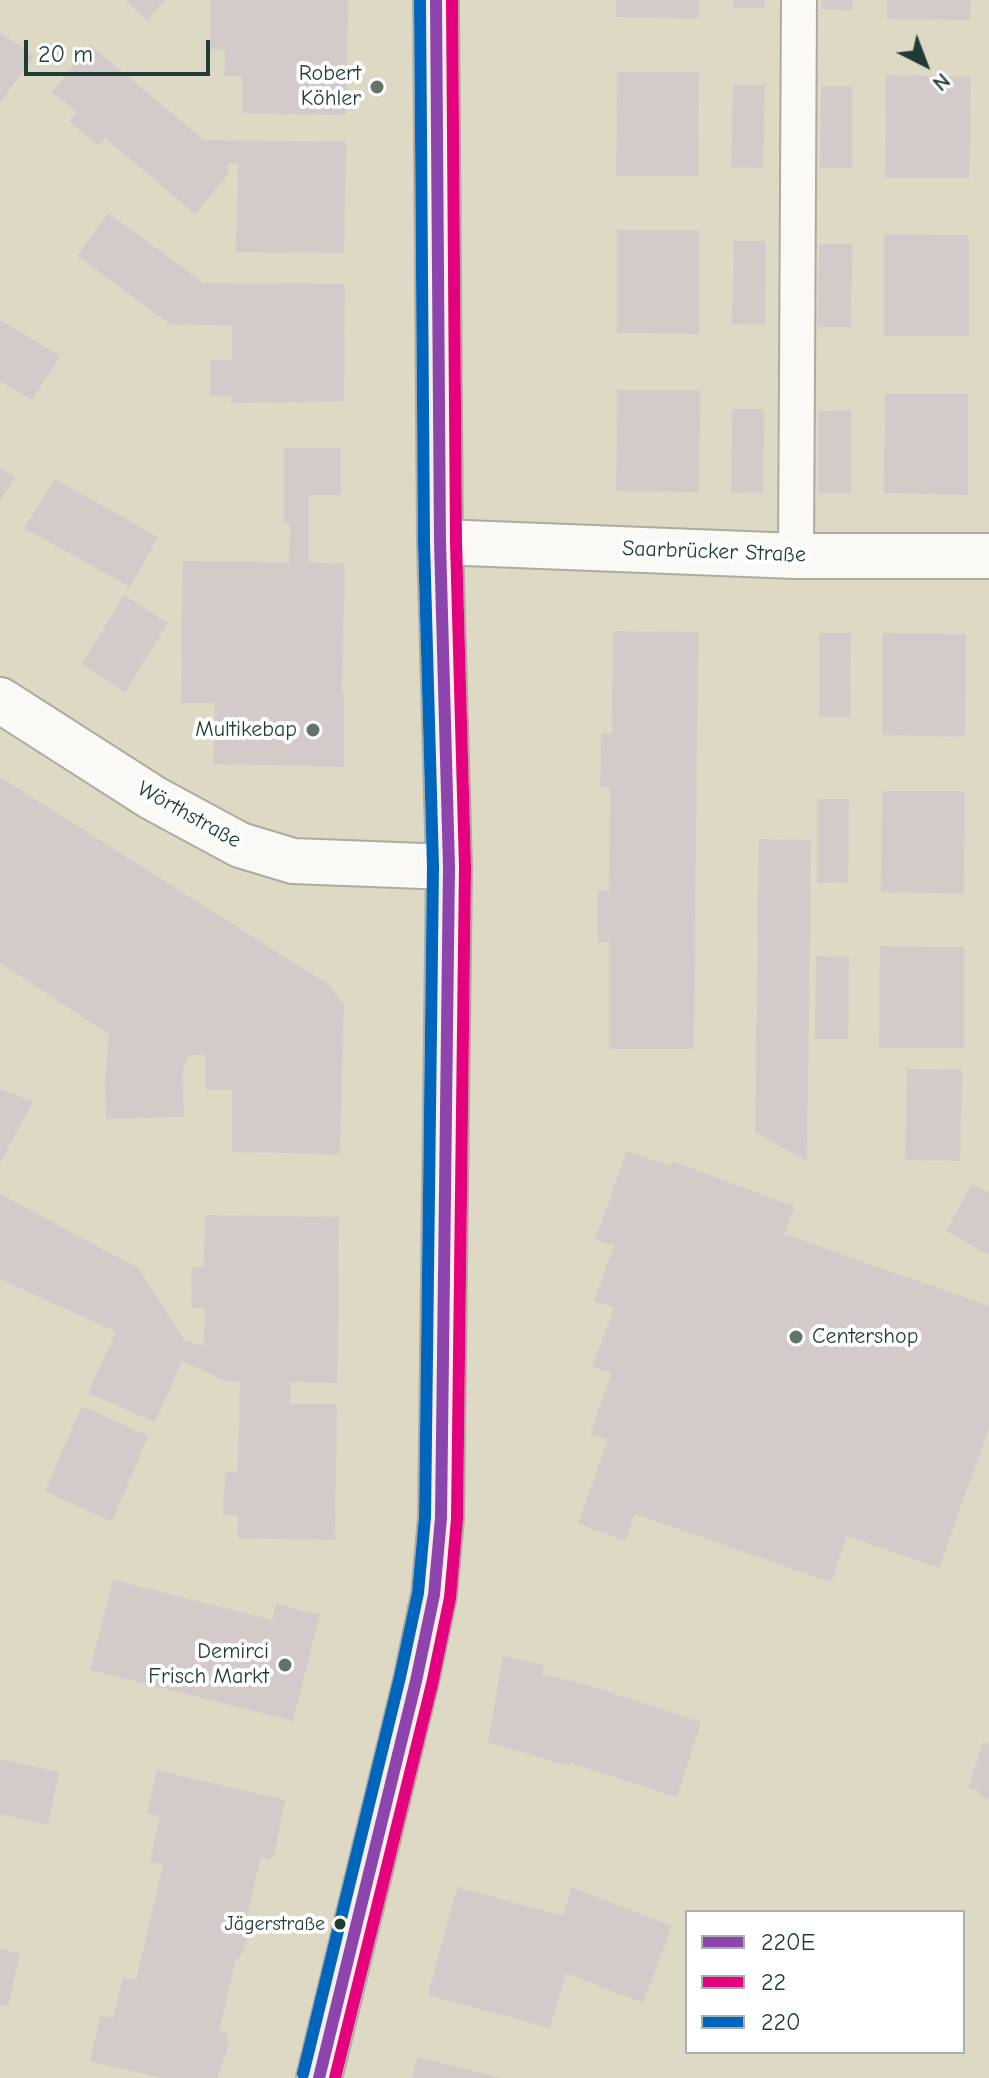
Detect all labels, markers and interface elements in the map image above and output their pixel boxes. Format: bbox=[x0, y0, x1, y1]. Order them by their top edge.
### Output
scale bar bbox=[28, 24, 214, 74]
north arrow bbox=[885, 24, 965, 104]
text: 20 m bbox=[38, 40, 93, 68]
place label: Robert Köhler bbox=[299, 61, 361, 112]
text: N bbox=[927, 67, 955, 96]
marker: Robert Köhler bbox=[368, 78, 386, 96]
street label: Saarbrücker Straße bbox=[622, 536, 806, 568]
place label: Multikebap bbox=[195, 717, 297, 743]
marker: Multikebap bbox=[304, 721, 322, 739]
street label: Wörthstraße bbox=[132, 776, 246, 854]
place label: Centershop bbox=[812, 1324, 918, 1350]
marker: Centershop bbox=[787, 1328, 805, 1346]
place label: Demirci Frisch Markt bbox=[148, 1639, 269, 1690]
marker: Demirci Frisch Markt bbox=[276, 1656, 294, 1674]
legend bbox=[685, 1910, 965, 2054]
place label: Jägerstraße bbox=[225, 1912, 325, 1936]
marker: Jägerstraße bbox=[332, 1916, 348, 1932]
text: 220E bbox=[761, 1928, 815, 1956]
text: 22 bbox=[761, 1968, 786, 1996]
text: 220 bbox=[761, 2008, 801, 2036]

